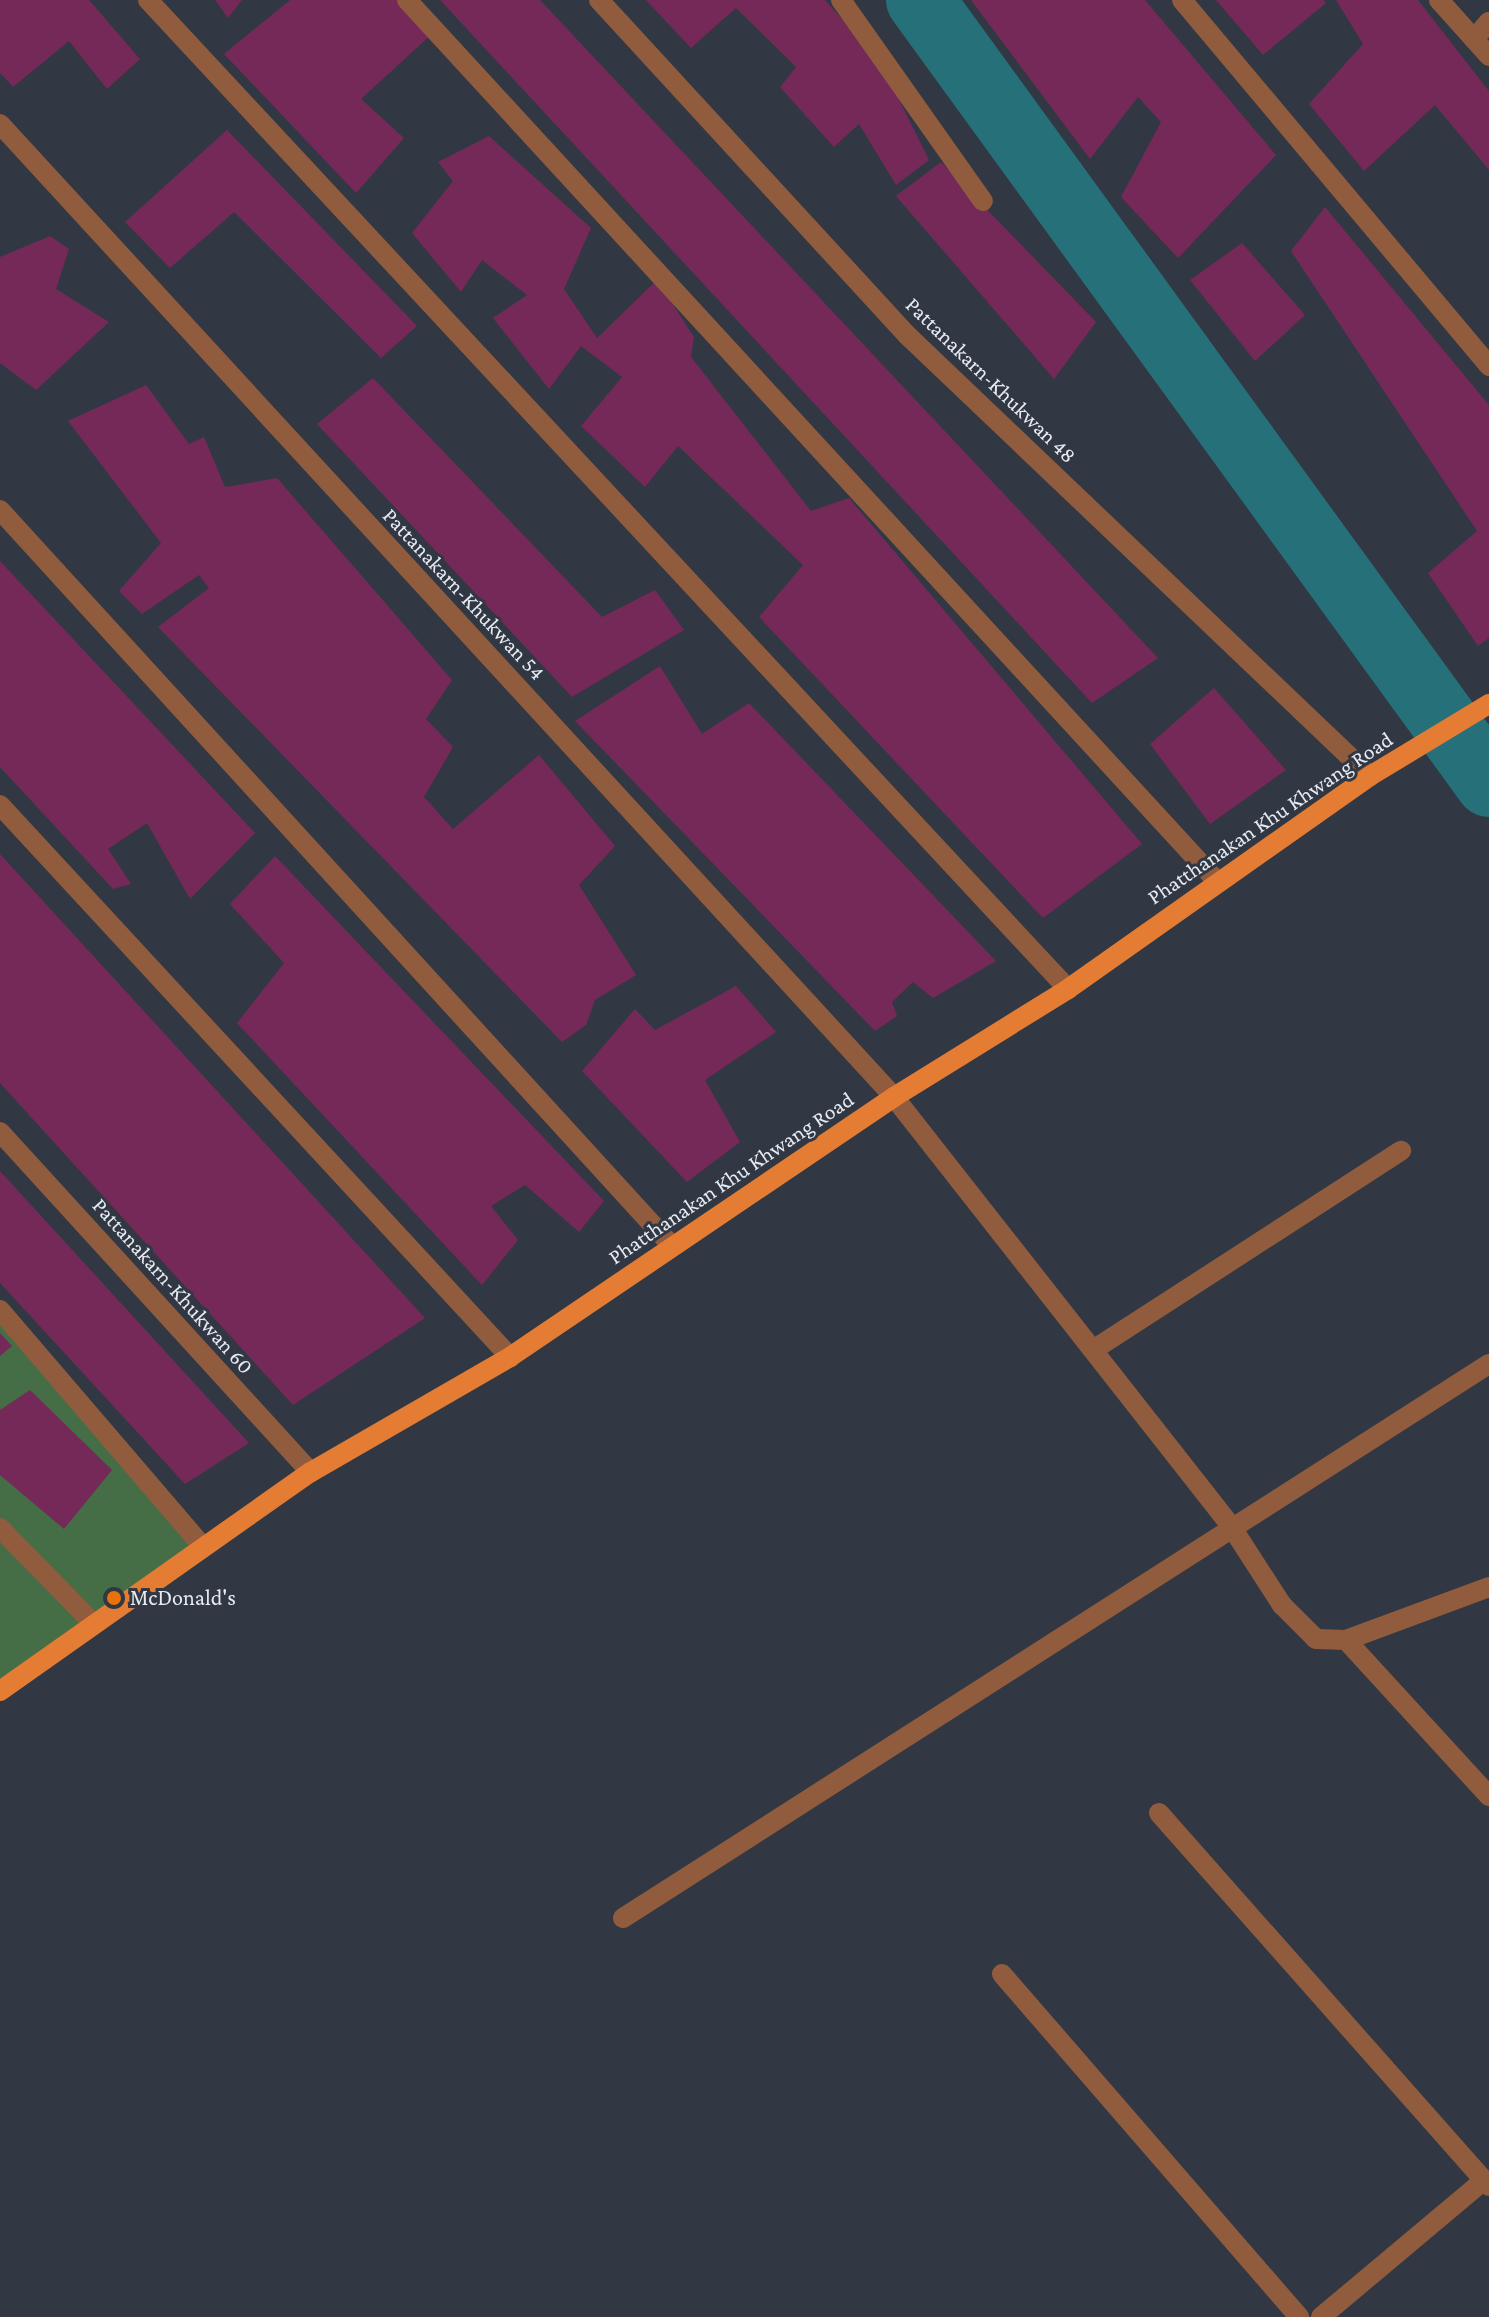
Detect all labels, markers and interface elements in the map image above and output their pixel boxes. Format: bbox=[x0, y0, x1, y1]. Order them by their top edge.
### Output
street label: Pattanakarn-Khukwan 48 bbox=[900, 292, 1082, 468]
street label: Pattanakarn-Khukwan 54 bbox=[377, 502, 551, 686]
street label: Phatthanakan Khu Khwang Road bbox=[1142, 726, 1398, 910]
street label: Phatthanakan Khu Khwang Road bbox=[603, 1086, 859, 1270]
street label: Pattanakarn-Khukwan 60 bbox=[87, 1193, 259, 1379]
place label: McDonald's bbox=[130, 1585, 236, 1611]
marker: McDonald's bbox=[105, 1589, 123, 1607]

